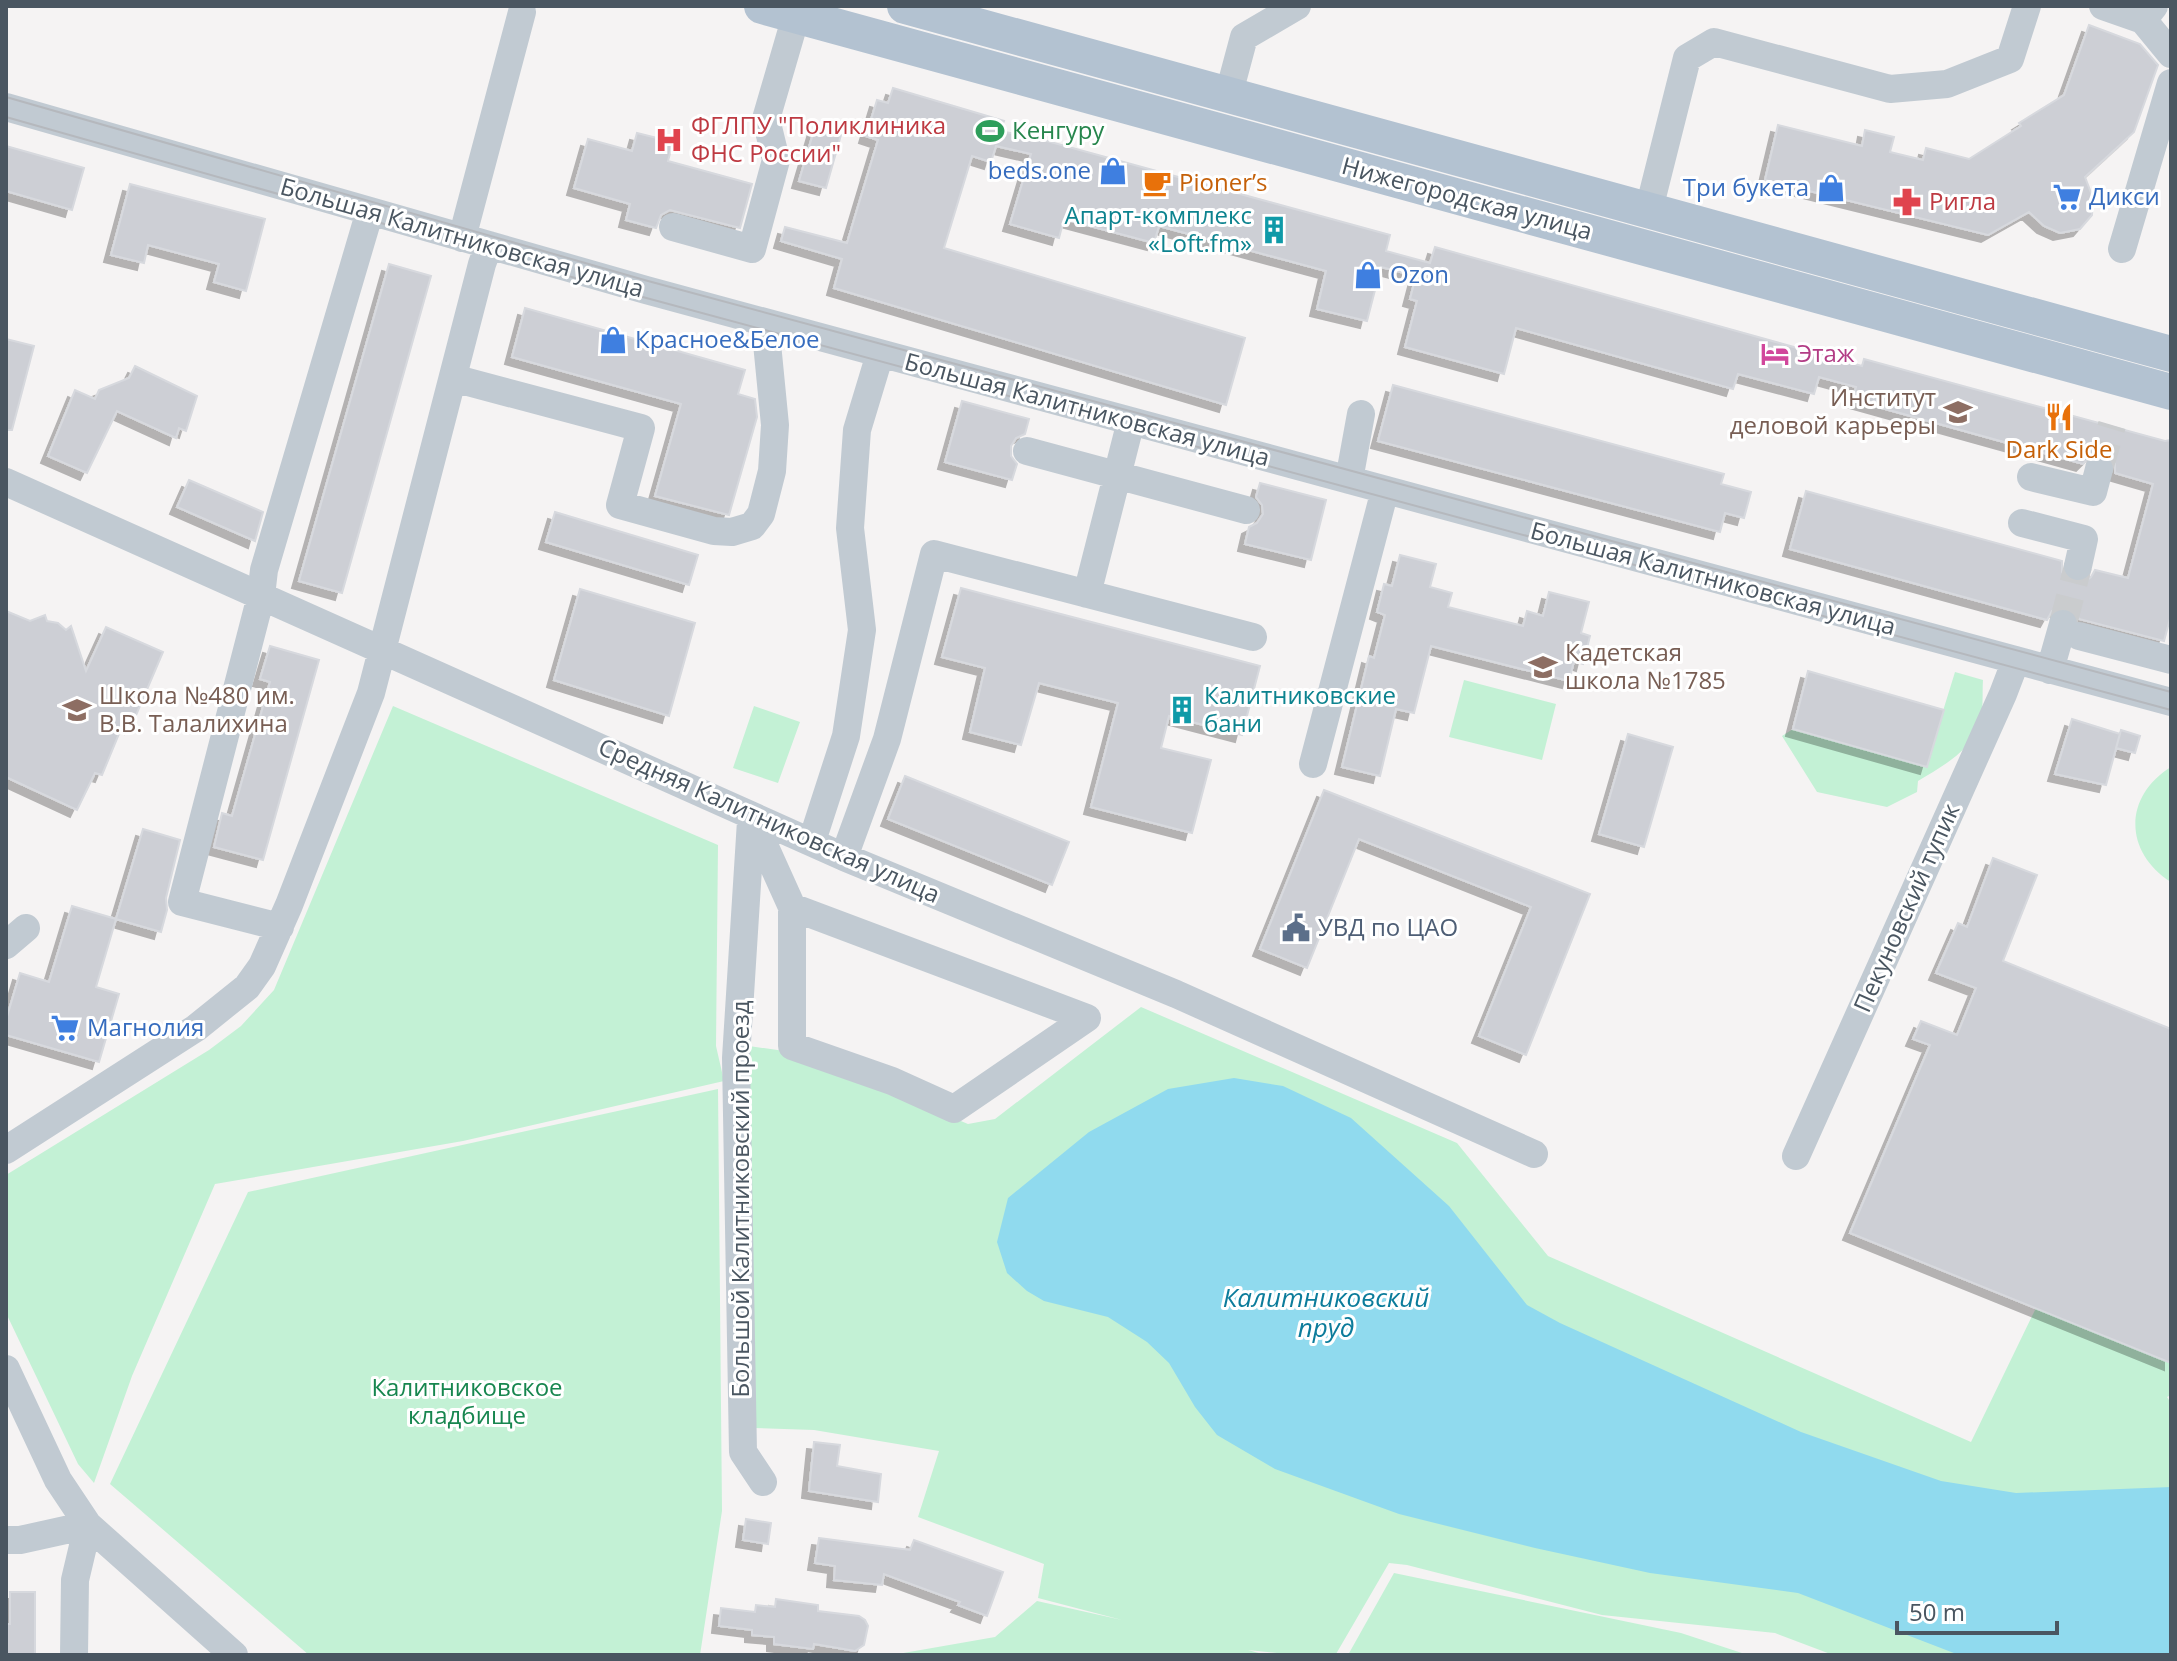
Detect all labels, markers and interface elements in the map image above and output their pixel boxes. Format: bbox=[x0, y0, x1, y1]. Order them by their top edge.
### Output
place label: ФГЛПУ "Поликлиника ФНС России" bbox=[691, 108, 946, 169]
place label: Кенгуру bbox=[1012, 113, 1105, 146]
sports icon: Кенгуру bbox=[975, 116, 1005, 146]
hospital icon: ФГЛПУ "Поликлиника ФНС России" bbox=[654, 125, 684, 155]
street label: Нижегородская улица bbox=[1339, 148, 1596, 247]
place label: beds.one bbox=[988, 153, 1091, 186]
shop icon: beds.one bbox=[1098, 156, 1128, 186]
place label: Pioner’s bbox=[1179, 165, 1267, 198]
cafe icon: Pioner’s bbox=[1142, 168, 1172, 198]
street label: Большая Калитниковская улица bbox=[277, 169, 648, 304]
place label: Три букета bbox=[1683, 170, 1809, 203]
shop icon: Три букета bbox=[1816, 173, 1846, 203]
place label: Дикси bbox=[2089, 179, 2160, 212]
supermarket icon: Дикси bbox=[2052, 182, 2082, 212]
place label: Ригла bbox=[1929, 184, 1996, 217]
pharmacy icon: Ригла bbox=[1892, 187, 1922, 217]
place label: Апарт-комплекс «Loft.fm» bbox=[1064, 198, 1252, 259]
building icon: Апарт-комплекс «Loft.fm» bbox=[1259, 215, 1289, 245]
place label: Ozon bbox=[1390, 257, 1449, 290]
shop icon: Ozon bbox=[1353, 260, 1383, 290]
place label: Красное&Белое bbox=[635, 322, 820, 355]
shop icon: Красное&Белое bbox=[598, 325, 628, 355]
place label: Этаж bbox=[1797, 336, 1855, 369]
hotel icon: Этаж bbox=[1760, 339, 1790, 369]
street label: Большая Калитниковская улица bbox=[901, 344, 1274, 473]
place label: Институт деловой карьеры bbox=[1730, 380, 1936, 441]
school or university icon: Институт деловой карьеры bbox=[1943, 397, 1973, 427]
restaurant icon: Dark Side bbox=[2044, 402, 2074, 432]
place label: Dark Side bbox=[2006, 432, 2112, 465]
street label: Большая Калитниковская улица bbox=[1527, 513, 1900, 642]
place label: Кадетская школа №1785 bbox=[1565, 635, 1726, 696]
school or university icon: Кадетская школа №1785 bbox=[1528, 652, 1558, 682]
place label: Школа №480 им. В.В. Талалихина bbox=[99, 678, 295, 739]
place label: Калитниковские бани bbox=[1204, 678, 1396, 739]
school or university icon: Школа №480 им. В.В. Талалихина bbox=[62, 695, 92, 725]
building icon: Калитниковские бани bbox=[1167, 695, 1197, 725]
street label: Средняя Калитниковская улица bbox=[594, 729, 946, 910]
street label: Пекуновский тупик bbox=[1845, 797, 1967, 1017]
place label: УВД по ЦАО bbox=[1318, 910, 1458, 943]
public building icon: УВД по ЦАО bbox=[1281, 913, 1311, 943]
street label: Большой Калитниковский проезд bbox=[723, 1000, 756, 1398]
place label: Магнолия bbox=[87, 1010, 204, 1043]
supermarket icon: Магнолия bbox=[50, 1013, 80, 1043]
water label: Калитниковский пруд bbox=[1223, 1279, 1429, 1345]
park label: Калитниковское кладбище bbox=[371, 1370, 563, 1431]
scale bar bbox=[1897, 1585, 2057, 1635]
text: 50 m bbox=[1909, 1595, 1965, 1628]

